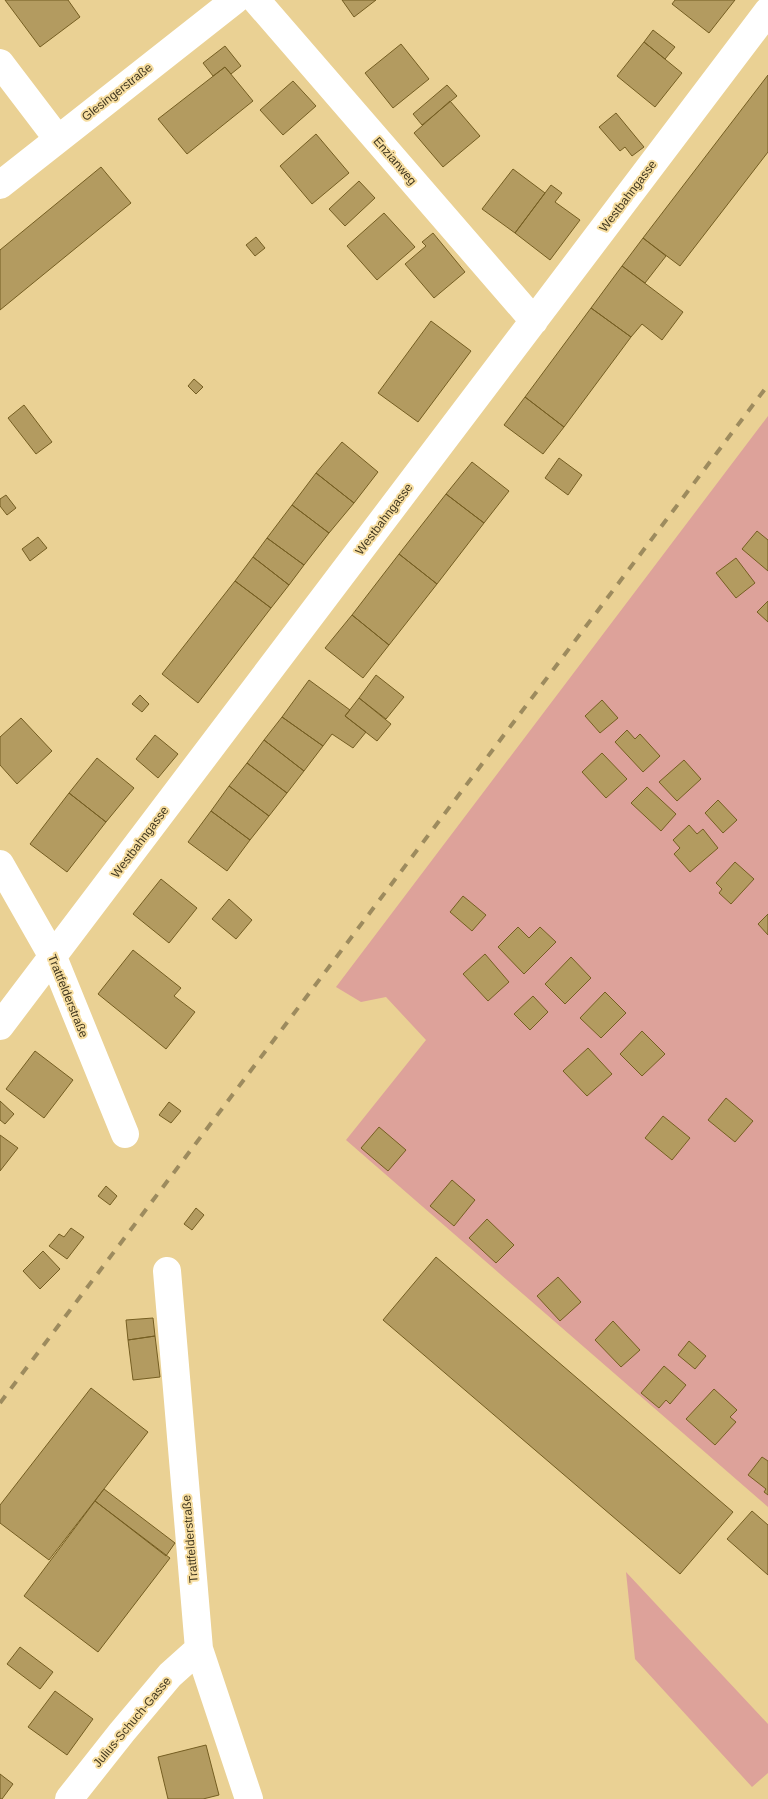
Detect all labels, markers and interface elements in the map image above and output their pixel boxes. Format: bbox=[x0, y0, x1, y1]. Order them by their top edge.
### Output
street label: Glesingerstraße bbox=[79, 60, 155, 124]
street label: Enzianweg bbox=[370, 134, 420, 188]
street label: Westbahngasse bbox=[597, 157, 660, 234]
street label: Westbahngasse bbox=[353, 480, 416, 557]
street label: Westbahngasse bbox=[109, 803, 172, 880]
street label: Trattfelderstraße bbox=[45, 952, 91, 1040]
street label: Trattfelderstraße bbox=[179, 1494, 201, 1584]
street label: Julius-Schuch-Gasse bbox=[90, 1674, 174, 1770]

